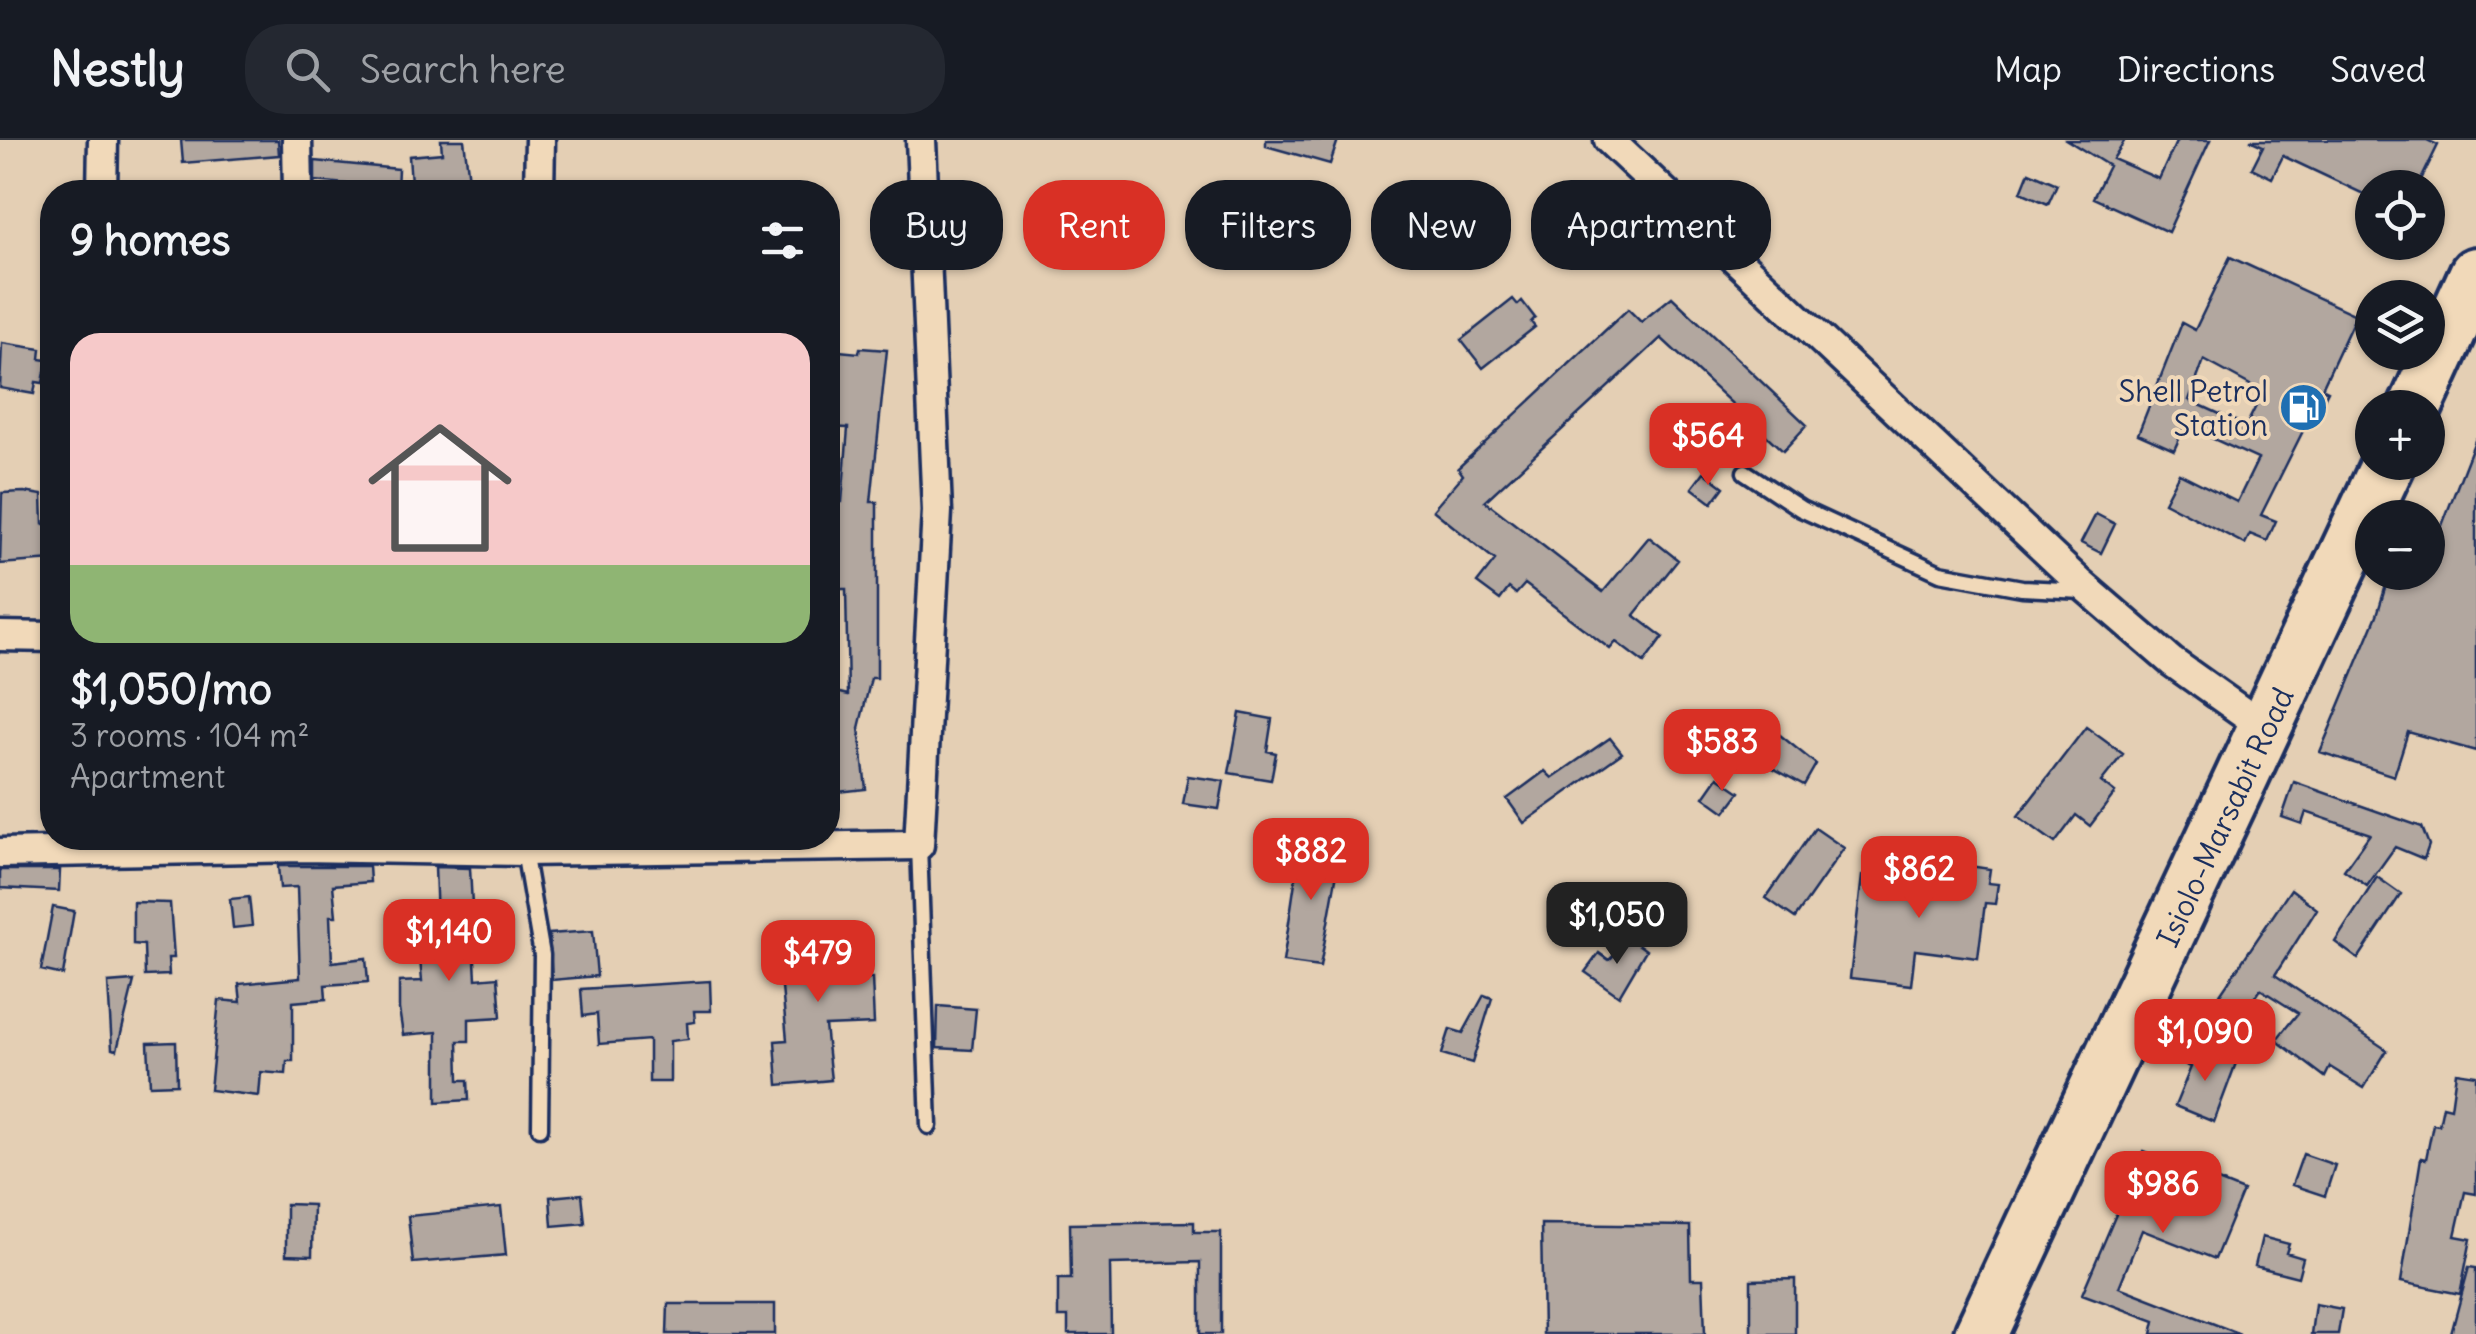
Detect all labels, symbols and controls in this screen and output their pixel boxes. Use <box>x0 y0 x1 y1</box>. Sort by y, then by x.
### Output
search box <box>245 24 945 114</box>
text: Nestly <box>50 39 185 99</box>
icon: search <box>280 42 335 97</box>
text: Search here <box>360 46 566 93</box>
text: Map <box>1994 47 2062 91</box>
text: Directions <box>2117 47 2275 91</box>
text: Saved <box>2330 47 2426 91</box>
map controls <box>2355 170 2445 590</box>
button: locate <box>2355 170 2445 260</box>
chip: Buy <box>870 180 1003 270</box>
chip: Rent <box>1023 180 1165 270</box>
chip: Filters <box>1185 180 1351 270</box>
chip: New <box>1371 180 1511 270</box>
chip: Apartment <box>1531 180 1771 270</box>
icon: filters <box>755 213 810 268</box>
text: 9 homes <box>70 214 231 266</box>
button: layers <box>2355 280 2445 370</box>
place label: Shell Petrol Station <box>2119 372 2268 444</box>
fuel station icon: Shell Petrol Station <box>2277 382 2329 434</box>
button: + <box>2355 390 2445 480</box>
icon: home <box>350 398 530 578</box>
pin: $564 <box>1649 403 1767 488</box>
text: $564 <box>1671 415 1745 456</box>
button: − <box>2355 500 2445 590</box>
text: $1,050/mo <box>70 663 272 715</box>
street label: Isiolo-Marsabit Road <box>2148 681 2302 953</box>
pin: $583 <box>1663 709 1781 794</box>
text: 3 rooms · 104 m² <box>70 715 309 756</box>
text: $583 <box>1686 721 1758 762</box>
text: Apartment <box>70 756 225 797</box>
pin: $882 <box>1252 818 1370 903</box>
text: $882 <box>1275 830 1347 871</box>
pin: $862 <box>1860 836 1978 921</box>
text: $862 <box>1883 848 1955 889</box>
pin: $1,050 <box>1536 882 1698 967</box>
text: $1,050 <box>1568 894 1666 935</box>
pin: $1,140 <box>368 899 530 984</box>
text: $1,140 <box>405 911 493 952</box>
pin: $479 <box>759 920 877 1005</box>
text: $479 <box>783 932 853 973</box>
pin: $1,090 <box>2124 999 2286 1084</box>
text: $1,090 <box>2156 1011 2254 1052</box>
pin: $986 <box>2104 1151 2222 1236</box>
text: $986 <box>2126 1163 2200 1204</box>

